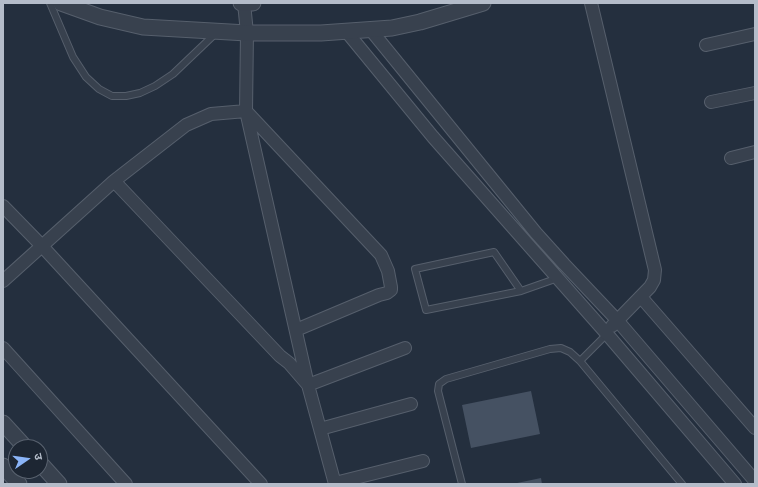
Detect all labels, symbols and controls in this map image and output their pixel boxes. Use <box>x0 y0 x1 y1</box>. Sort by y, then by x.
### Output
north arrow <box>8 439 48 479</box>
text: उ <box>32 452 45 461</box>

